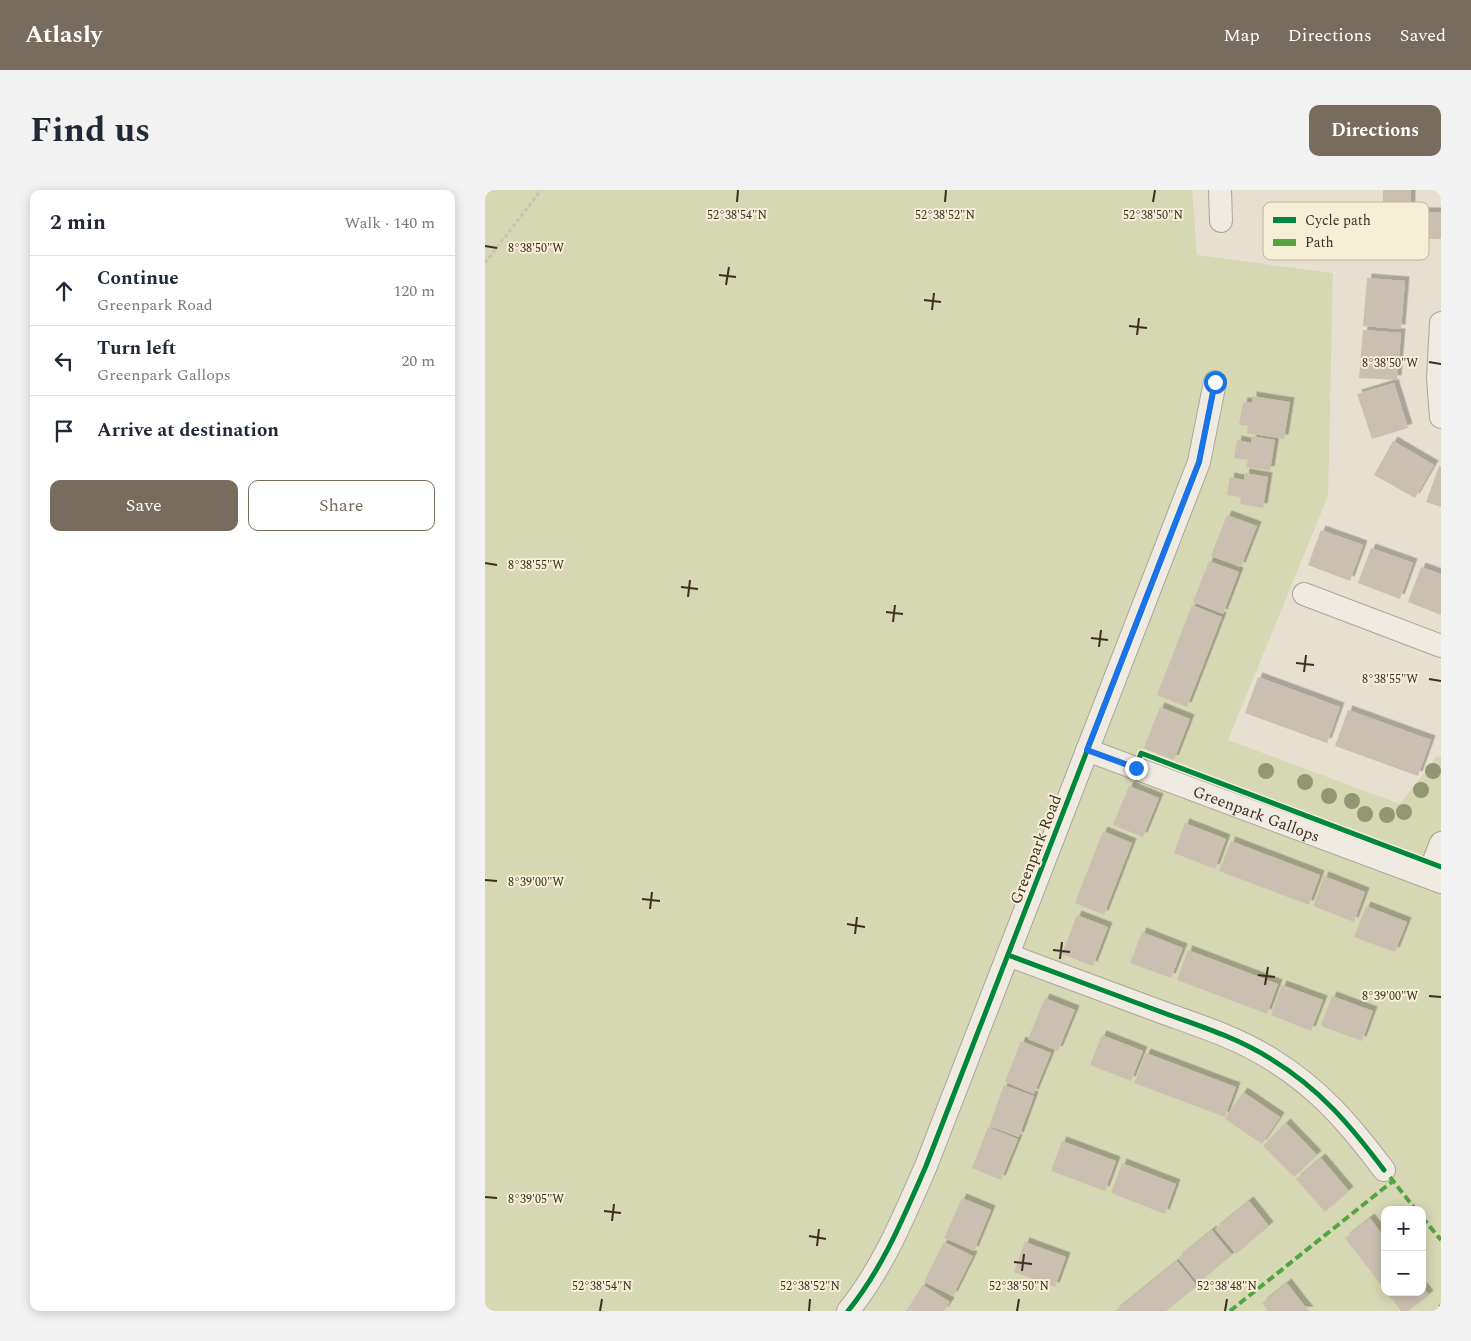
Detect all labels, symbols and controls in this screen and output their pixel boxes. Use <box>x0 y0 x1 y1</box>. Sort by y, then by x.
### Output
text: Atlasly <box>25 17 102 53</box>
text: Map <box>1224 22 1260 49</box>
text: Directions <box>1288 22 1372 49</box>
text: Saved <box>1400 22 1446 49</box>
text: Find us <box>30 104 150 157</box>
button: Directions <box>1309 105 1441 156</box>
legend <box>1263 202 1429 260</box>
text: 52°38'54"N <box>707 206 767 225</box>
text: 52°38'52"N <box>915 206 975 225</box>
text: 52°38'50"N <box>1123 206 1183 225</box>
text: 2 min <box>50 207 106 239</box>
text: Cycle path <box>1305 210 1371 231</box>
text: Walk · 140 m <box>344 211 435 235</box>
text: Path <box>1305 232 1334 253</box>
text: 8°38'50"W <box>508 239 564 258</box>
text: Continue <box>97 264 179 293</box>
icon: ahead <box>50 277 78 305</box>
text: 120 m <box>393 279 435 303</box>
text: Greenpark Road <box>97 293 213 317</box>
text: Turn left <box>97 334 176 363</box>
icon: left <box>50 347 78 375</box>
text: 20 m <box>401 349 435 373</box>
text: 8°38'50"W <box>1362 354 1418 373</box>
text: Greenpark Gallops <box>97 363 231 387</box>
route start <box>1204 371 1227 394</box>
text: Arrive at destination <box>97 416 279 445</box>
icon: arrive <box>50 417 78 445</box>
button: Save <box>50 480 238 531</box>
button: Share <box>248 480 435 531</box>
text: 8°38'55"W <box>508 556 564 575</box>
text: 8°38'55"W <box>1362 670 1418 689</box>
route end <box>1125 757 1148 780</box>
street label: Greenpark Gallops <box>1189 780 1323 849</box>
street label: Greenpark Road <box>1004 791 1068 908</box>
text: 8°39'00"W <box>508 873 564 892</box>
text: 8°39'00"W <box>1362 987 1418 1006</box>
text: 8°39'05"W <box>508 1190 564 1209</box>
map controls <box>1381 1206 1426 1296</box>
button: + <box>1381 1206 1426 1251</box>
button: − <box>1381 1251 1426 1296</box>
text: 52°38'54"N <box>572 1277 632 1296</box>
text: 52°38'52"N <box>780 1277 840 1296</box>
text: 52°38'50"N <box>989 1277 1049 1296</box>
text: 52°38'48"N <box>1197 1277 1257 1296</box>

